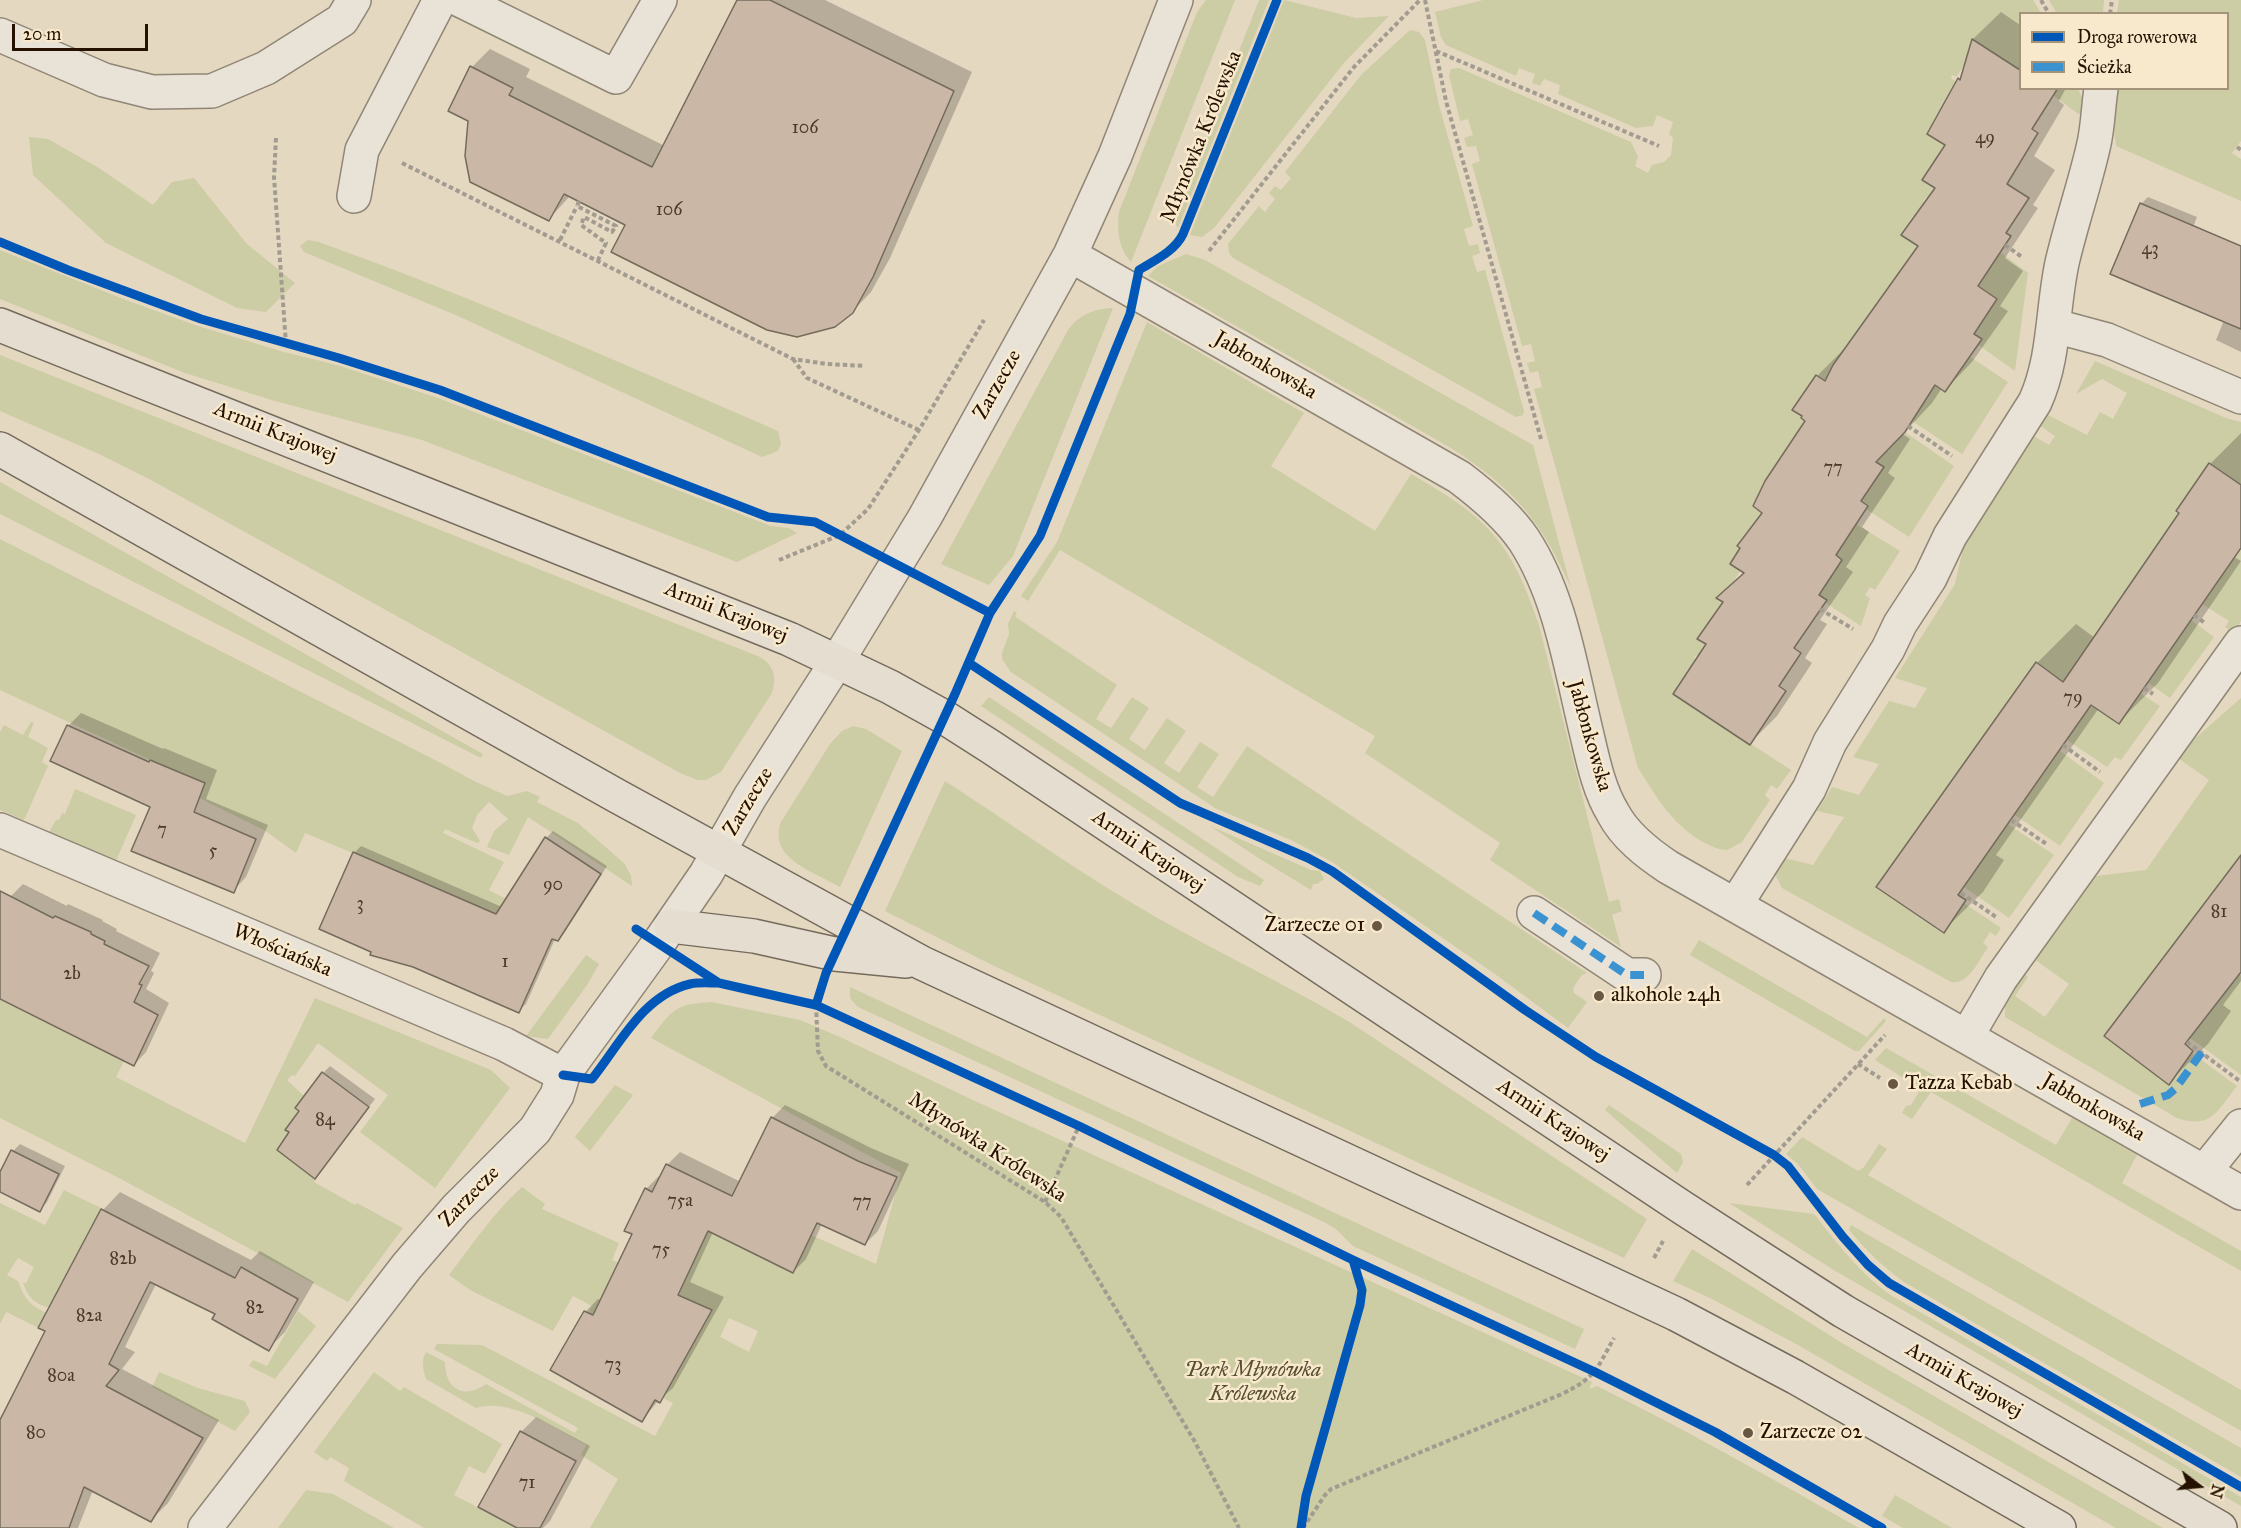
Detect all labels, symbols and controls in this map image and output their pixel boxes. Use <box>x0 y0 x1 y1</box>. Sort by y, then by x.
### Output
scale bar <box>15 12 152 50</box>
legend <box>2019 12 2229 90</box>
text: 20 m <box>23 23 61 45</box>
text: Droga rowerowa <box>2077 26 2197 48</box>
street label: Młynówka Królewska <box>1156 47 1248 227</box>
text: Ścieżka <box>2077 56 2132 78</box>
house number: 106 <box>792 118 818 140</box>
house number: 49 <box>1975 128 1995 150</box>
house number: 106 <box>656 200 682 222</box>
house number: 43 <box>2141 239 2159 261</box>
street label: Jabłonkowska <box>1209 326 1321 406</box>
street label: Zarzecze <box>969 346 1027 424</box>
street label: Armii Krajowej <box>210 397 340 469</box>
house number: 77 <box>1823 458 1843 480</box>
street label: Armii Krajowej <box>661 577 791 649</box>
street label: Jabłonkowska <box>1561 677 1617 795</box>
house number: 79 <box>2063 688 2083 710</box>
street label: Zarzecze <box>719 763 779 841</box>
street label: Armii Krajowej <box>1087 805 1209 899</box>
house number: 7 <box>157 820 167 842</box>
house number: 5 <box>209 841 217 863</box>
house number: 90 <box>543 875 563 897</box>
house number: 3 <box>356 894 364 916</box>
house number: 81 <box>2211 902 2227 924</box>
place label: Zarzecze 01 <box>1265 913 1365 939</box>
street label: Włościańska <box>229 919 335 983</box>
marker: Zarzecze 01 <box>1370 919 1384 933</box>
house number: 1 <box>501 952 509 974</box>
house number: 2b <box>63 964 81 986</box>
place label: alkohole 24h <box>1611 983 1721 1009</box>
marker: alkohole 24h <box>1592 989 1606 1003</box>
street label: Jabłonkowska <box>2037 1068 2149 1148</box>
place label: Tazza Kebab <box>1905 1071 2012 1097</box>
street label: Armii Krajowej <box>1492 1074 1614 1168</box>
marker: Tazza Kebab <box>1886 1077 1900 1091</box>
street label: Młynówka Królewska <box>903 1088 1071 1208</box>
house number: 84 <box>315 1110 335 1132</box>
street label: Zarzecze <box>435 1161 505 1233</box>
house number: 75a <box>667 1191 693 1213</box>
house number: 77 <box>852 1192 872 1214</box>
house number: 75 <box>652 1240 670 1262</box>
house number: 82b <box>109 1249 137 1271</box>
house number: 82 <box>246 1298 264 1320</box>
house number: 82a <box>76 1306 102 1328</box>
street label: Armii Krajowej <box>1901 1337 2027 1425</box>
house number: 73 <box>605 1355 621 1377</box>
park label: Park Młynówka Królewska <box>1185 1358 1321 1408</box>
house number: 80a <box>47 1366 75 1388</box>
place label: Zarzecze 02 <box>1760 1420 1863 1446</box>
house number: 80 <box>26 1423 46 1445</box>
marker: Zarzecze 02 <box>1741 1426 1755 1440</box>
north arrow <box>2169 1456 2229 1516</box>
house number: 71 <box>519 1473 535 1495</box>
text: N <box>2206 1482 2228 1500</box>

